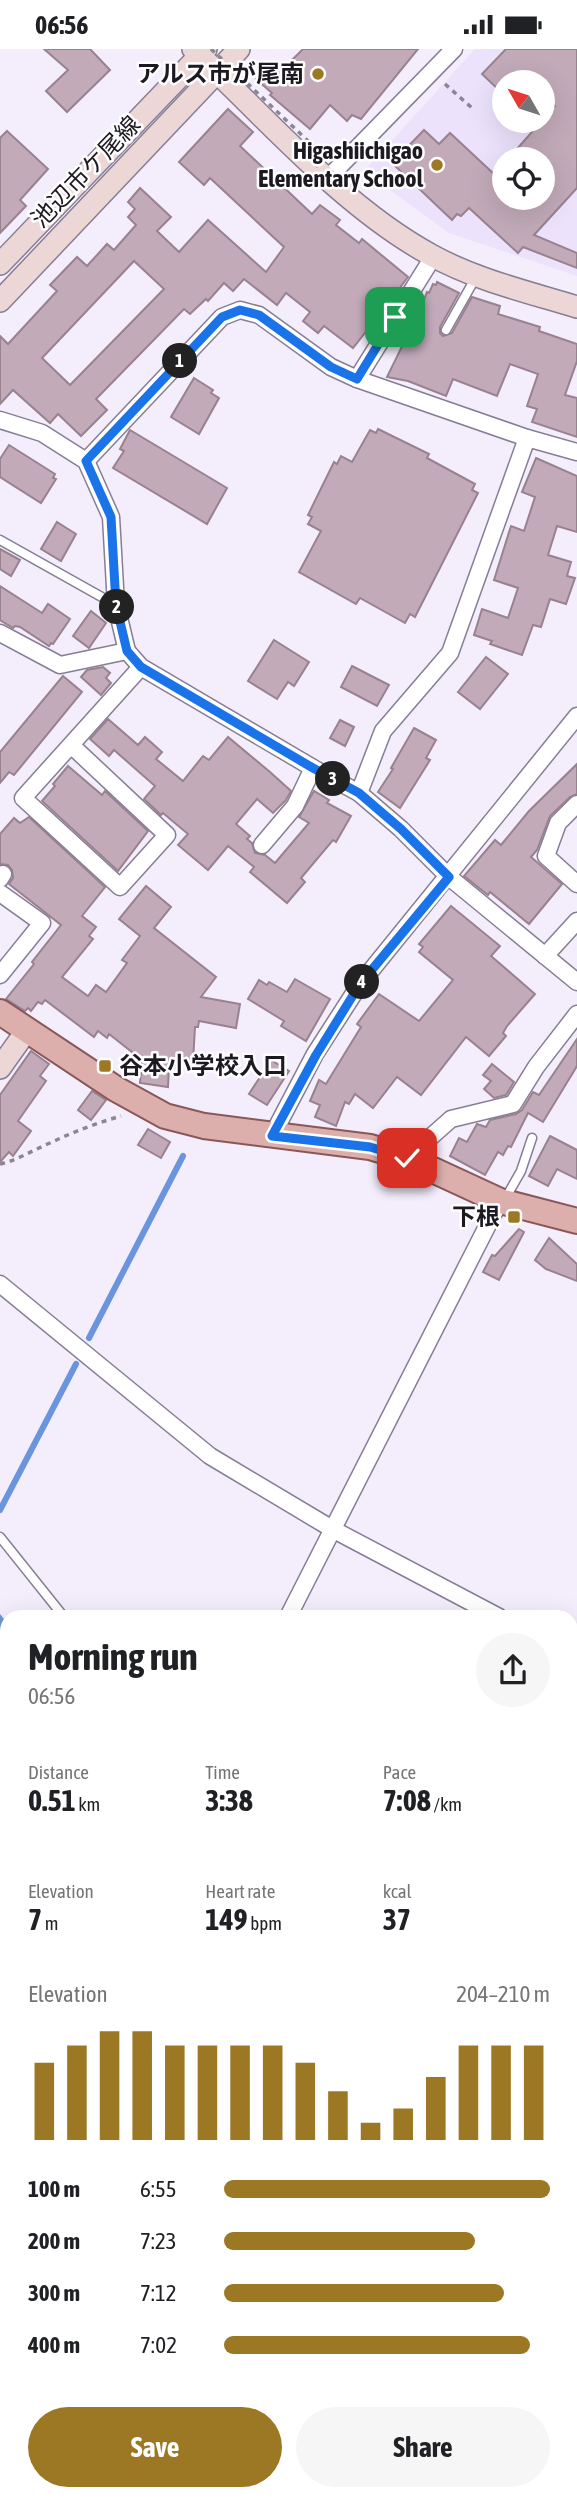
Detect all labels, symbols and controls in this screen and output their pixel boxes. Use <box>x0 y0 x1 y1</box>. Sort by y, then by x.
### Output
text: 06:56 <box>35 10 89 40</box>
place label: アルス市が尾南 <box>136 60 304 87</box>
marker: アルス市が尾南 <box>310 66 326 82</box>
north arrow <box>492 70 555 133</box>
map controls <box>492 70 555 210</box>
street label: 池辺市ケ尾線 <box>26 110 145 233</box>
place label: Higashiichigao Elementary School <box>258 137 424 192</box>
button: locate <box>492 147 555 210</box>
marker: Higashiichigao Elementary School <box>429 157 445 173</box>
pin <box>365 287 425 347</box>
icon: arrive <box>376 298 414 336</box>
pin: 1 <box>162 343 198 379</box>
text: 1 <box>175 349 184 371</box>
pin: 2 <box>100 589 134 625</box>
text: 2 <box>112 595 121 617</box>
pin: 3 <box>316 761 350 797</box>
text: 3 <box>328 767 337 789</box>
pin: 4 <box>344 965 380 999</box>
text: 4 <box>357 970 366 992</box>
place label: 谷本小学校入口 <box>119 1052 287 1079</box>
marker: 谷本小学校入口 <box>97 1058 113 1074</box>
pin <box>377 1128 437 1188</box>
icon: check <box>388 1139 426 1177</box>
place label: 下根 <box>452 1203 500 1230</box>
marker: 下根 <box>506 1209 522 1225</box>
button: share <box>476 1633 550 1707</box>
text: Morning run <box>28 1635 198 1678</box>
text: 06:56 <box>28 1683 75 1709</box>
text: Distance <box>28 1761 89 1783</box>
text: Time <box>205 1761 240 1783</box>
text: Pace <box>383 1761 416 1783</box>
text: 0.51 <box>28 1783 76 1817</box>
text: 3:38 <box>205 1783 253 1817</box>
text: 7:08 <box>383 1783 431 1817</box>
text: km <box>76 1793 100 1815</box>
text: /km <box>431 1793 462 1815</box>
text: Elevation <box>28 1880 94 1902</box>
text: Heart rate <box>205 1880 275 1902</box>
text: kcal <box>383 1880 412 1902</box>
text: 7 <box>28 1902 42 1936</box>
text: 149 <box>205 1902 248 1936</box>
text: 37 <box>383 1902 411 1936</box>
text: m <box>42 1912 58 1934</box>
text: bpm <box>248 1912 282 1934</box>
text: Elevation <box>28 1981 108 2007</box>
text: 204–210 m <box>456 1981 550 2007</box>
text: 100 m <box>28 2176 80 2202</box>
text: 6:55 <box>140 2176 177 2202</box>
text: 200 m <box>28 2228 80 2254</box>
text: 7:23 <box>140 2228 177 2254</box>
text: 300 m <box>28 2280 80 2306</box>
text: 7:12 <box>140 2280 177 2306</box>
text: 400 m <box>28 2332 80 2358</box>
text: 7:02 <box>140 2332 177 2358</box>
button: Save <box>28 2407 282 2487</box>
button: Share <box>296 2407 550 2487</box>

